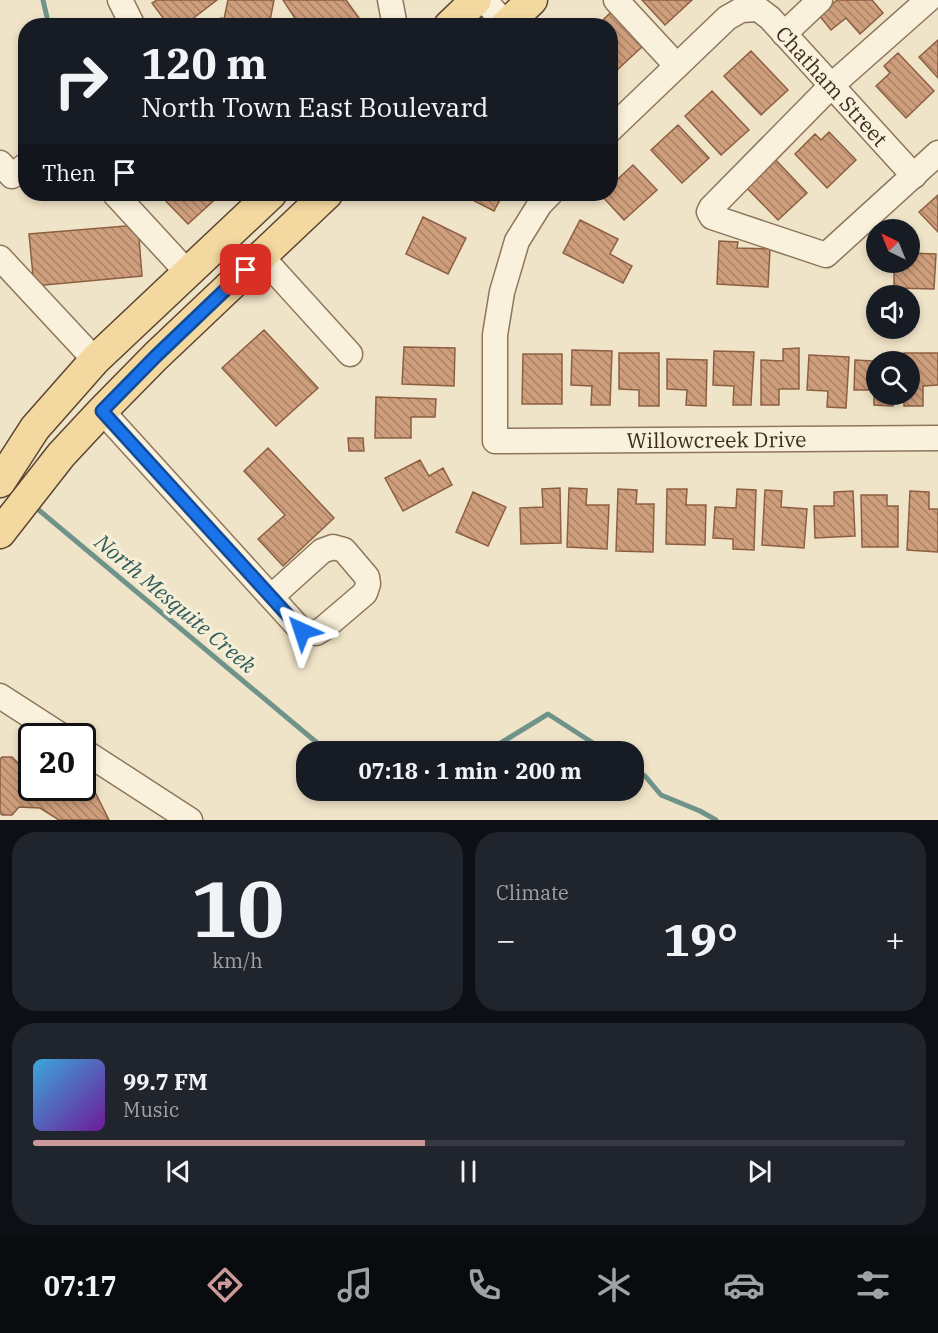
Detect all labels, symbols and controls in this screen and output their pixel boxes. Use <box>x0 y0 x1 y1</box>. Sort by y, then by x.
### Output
street label: Chatham Street <box>770 20 894 152</box>
text: 120 m <box>141 36 267 91</box>
icon: right <box>42 42 120 120</box>
text: North Town East Boulevard <box>141 89 489 124</box>
icon: arrive <box>108 156 141 189</box>
text: Then <box>42 158 96 187</box>
north arrow <box>866 219 920 273</box>
map controls <box>866 219 920 405</box>
pin <box>220 244 271 295</box>
icon: arrive <box>229 253 262 286</box>
button: sound <box>866 285 920 339</box>
button: search <box>866 351 920 405</box>
street label: Willowcreek Drive <box>626 425 807 454</box>
water label: North Mesquite Creek <box>88 526 263 679</box>
position arrow <box>270 599 334 663</box>
speed limit sign: 20 <box>18 723 96 801</box>
text: 07:18 · 1 min · 200 m <box>358 756 582 785</box>
text: 10 <box>191 857 284 958</box>
text: Climate <box>496 879 569 906</box>
text: 19° <box>663 910 738 968</box>
text: − <box>496 918 516 961</box>
text: + <box>885 918 905 961</box>
text: km/h <box>212 947 263 974</box>
text: 99.7 FM <box>123 1067 208 1096</box>
text: Music <box>123 1096 179 1123</box>
icon: previous <box>162 1155 195 1188</box>
icon: pause <box>452 1155 485 1188</box>
icon: next <box>743 1155 776 1188</box>
icon: directions <box>204 1264 246 1306</box>
icon: music <box>334 1264 376 1306</box>
icon: phone <box>463 1264 505 1306</box>
icon: climate <box>593 1264 635 1306</box>
icon: car <box>723 1264 765 1306</box>
icon: filters <box>852 1264 894 1306</box>
text: 07:17 <box>44 1268 117 1303</box>

